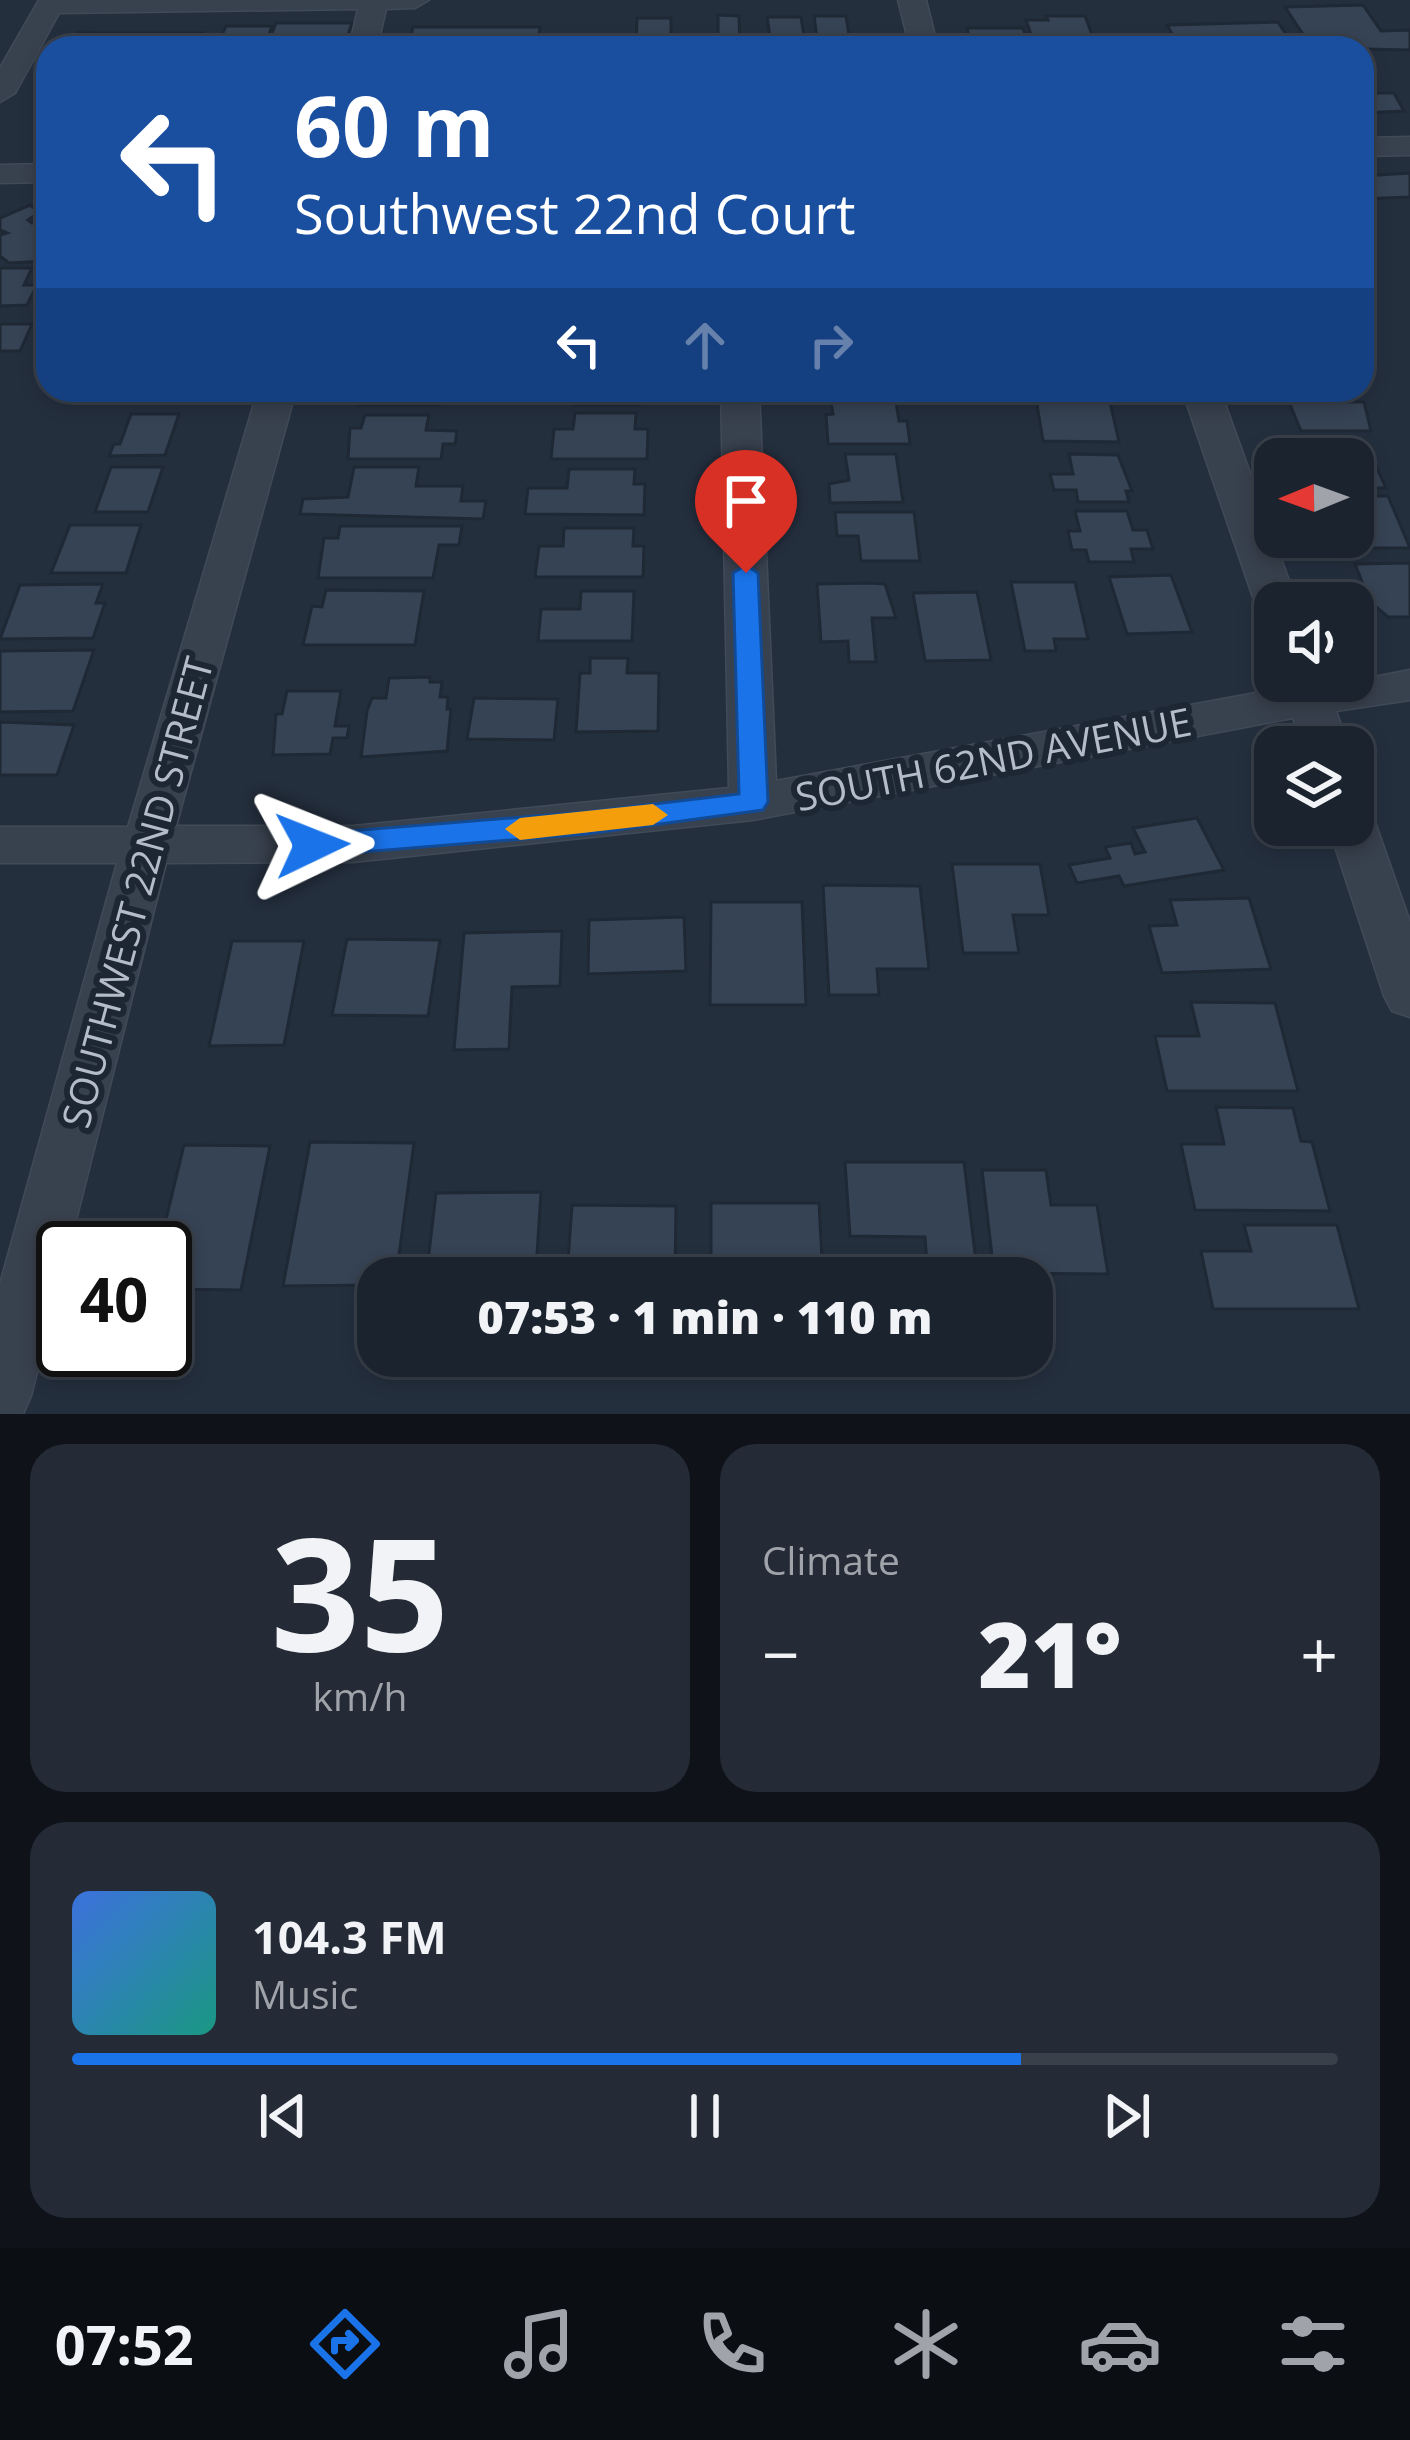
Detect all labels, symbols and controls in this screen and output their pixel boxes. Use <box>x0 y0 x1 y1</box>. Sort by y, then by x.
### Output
text: 60 m <box>294 67 494 182</box>
icon: left <box>96 84 252 240</box>
text: Southwest 22nd Court <box>294 176 856 250</box>
icon: left <box>546 312 612 378</box>
icon: ahead <box>672 312 738 378</box>
icon: right <box>798 312 864 378</box>
north arrow <box>1254 438 1374 558</box>
map controls <box>1254 438 1374 846</box>
pin <box>695 450 797 573</box>
icon: arrive <box>713 468 779 534</box>
button: sound <box>1254 582 1374 702</box>
street label: SOUTHWEST 22ND STREET <box>48 650 225 1133</box>
street label: SOUTH 62ND AVENUE <box>791 694 1195 822</box>
button: layers <box>1254 726 1374 846</box>
position arrow <box>249 782 375 908</box>
speed limit sign: 40 <box>36 1221 192 1377</box>
text: 07:53 · 1 min · 110 m <box>478 1286 932 1347</box>
text: 35 <box>271 1484 449 1697</box>
text: Climate <box>762 1533 900 1586</box>
text: 21° <box>978 1592 1122 1714</box>
text: − <box>762 1608 800 1698</box>
text: + <box>1300 1608 1338 1698</box>
text: km/h <box>313 1669 407 1722</box>
text: 104.3 FM <box>252 1906 447 1967</box>
text: Music <box>252 1967 358 2020</box>
icon: previous <box>250 2083 316 2149</box>
icon: pause <box>672 2083 738 2149</box>
icon: next <box>1094 2083 1160 2149</box>
icon: directions <box>303 2302 387 2386</box>
icon: music <box>497 2302 581 2386</box>
icon: phone <box>690 2302 774 2386</box>
icon: climate <box>884 2302 968 2386</box>
icon: car <box>1078 2302 1162 2386</box>
icon: filters <box>1271 2302 1355 2386</box>
text: 07:52 <box>55 2307 194 2381</box>

